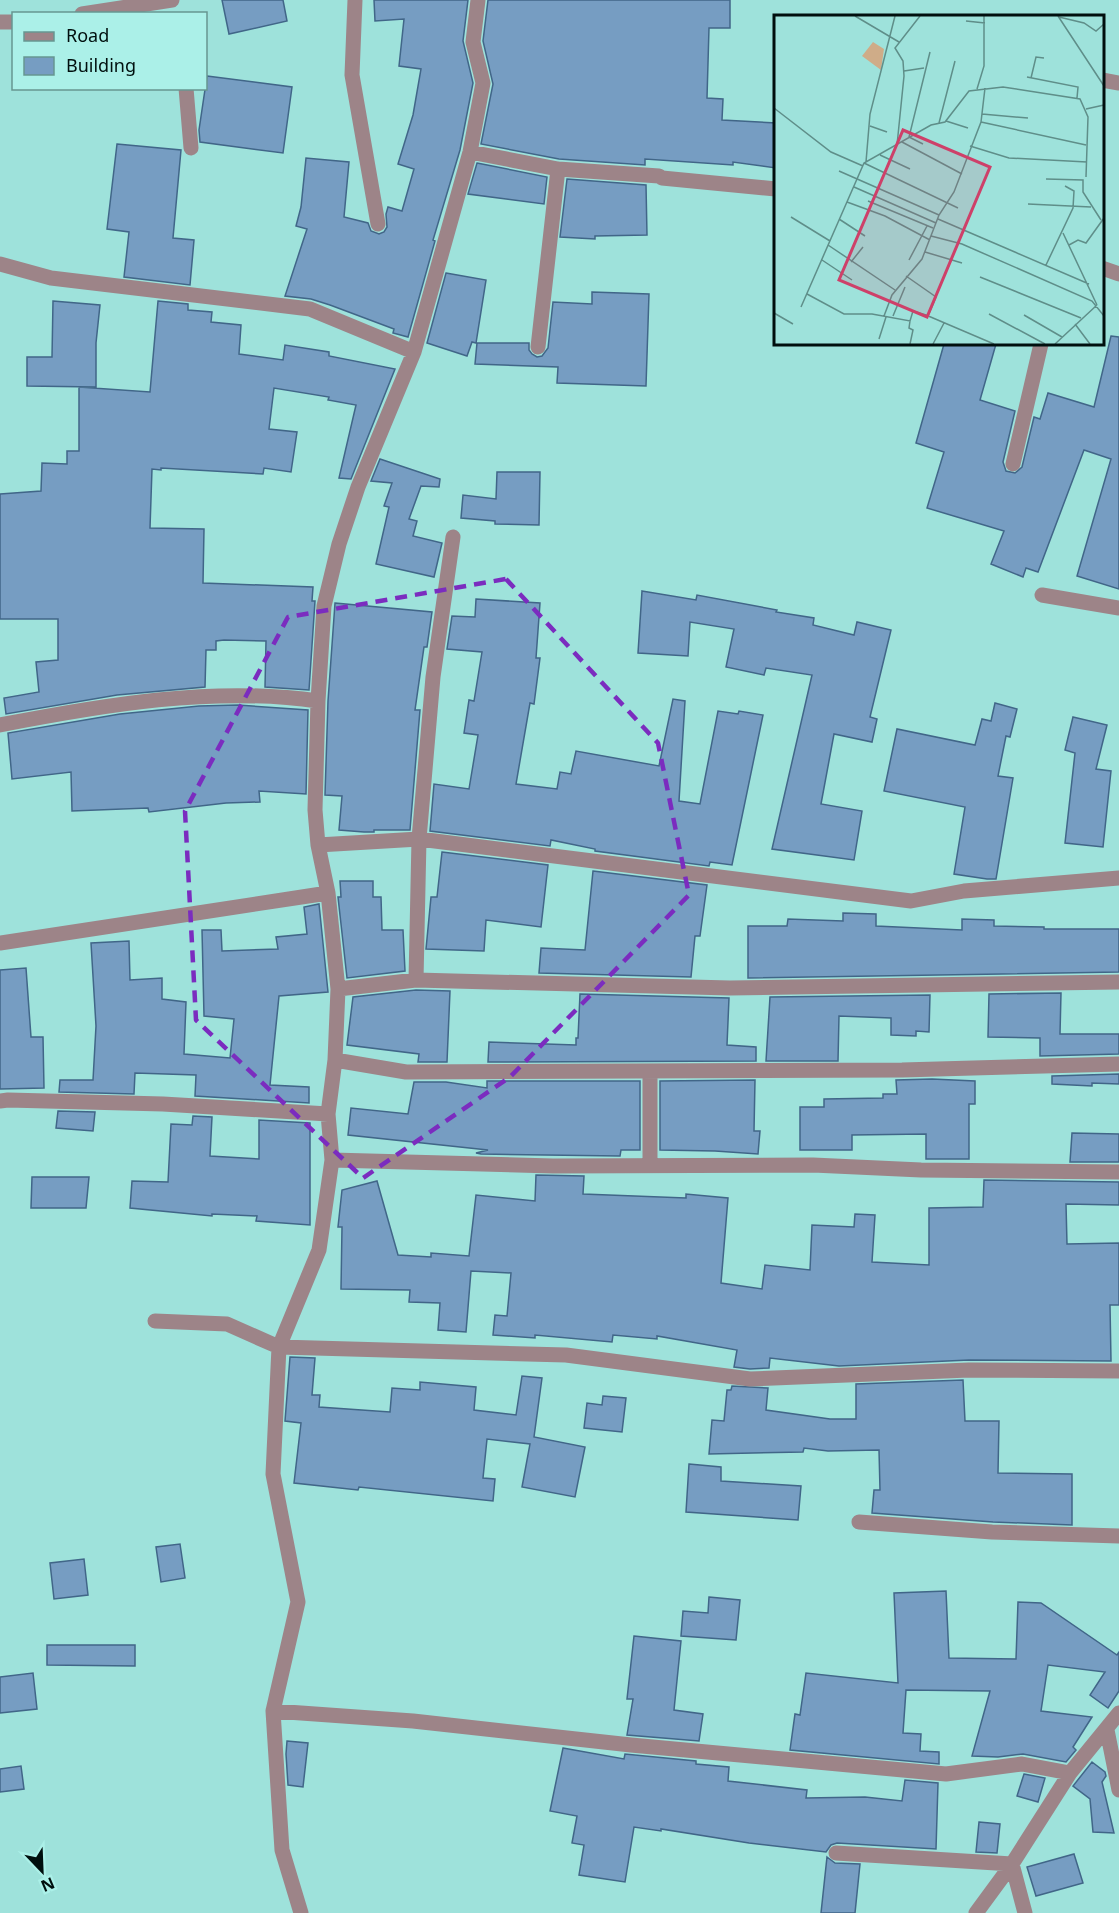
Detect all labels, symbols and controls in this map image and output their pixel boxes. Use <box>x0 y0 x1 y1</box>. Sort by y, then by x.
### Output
legend <box>12 12 207 90</box>
inset map <box>774 15 1104 345</box>
text: Road <box>66 23 109 47</box>
text: Building <box>66 53 136 77</box>
north arrow <box>12 1841 72 1901</box>
text: N <box>38 1872 58 1897</box>

